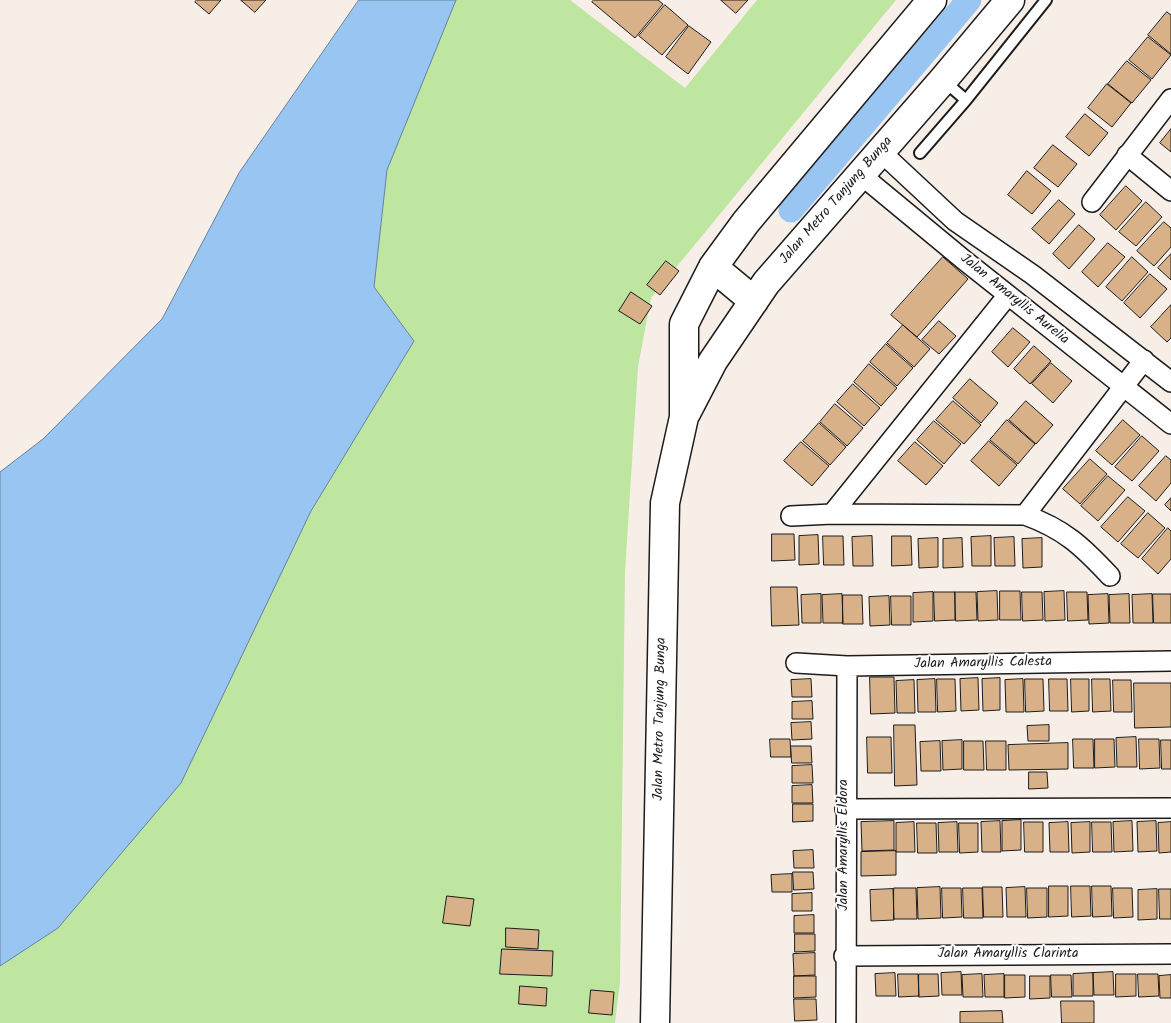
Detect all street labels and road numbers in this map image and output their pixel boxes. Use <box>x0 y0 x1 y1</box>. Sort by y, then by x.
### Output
street label: Jalan Metro Tanjung Bunga <box>777 134 897 268</box>
street label: Jalan Amaryllis Aurelia <box>956 251 1072 349</box>
street label: Jalan Metro Tanjung Bunga <box>651 637 671 801</box>
street label: Jalan Amaryllis Calesta <box>914 654 1052 674</box>
street label: Jalan Amaryllis Eldora <box>837 779 853 911</box>
street label: Jalan Amaryllis Clarinta <box>937 947 1079 963</box>

